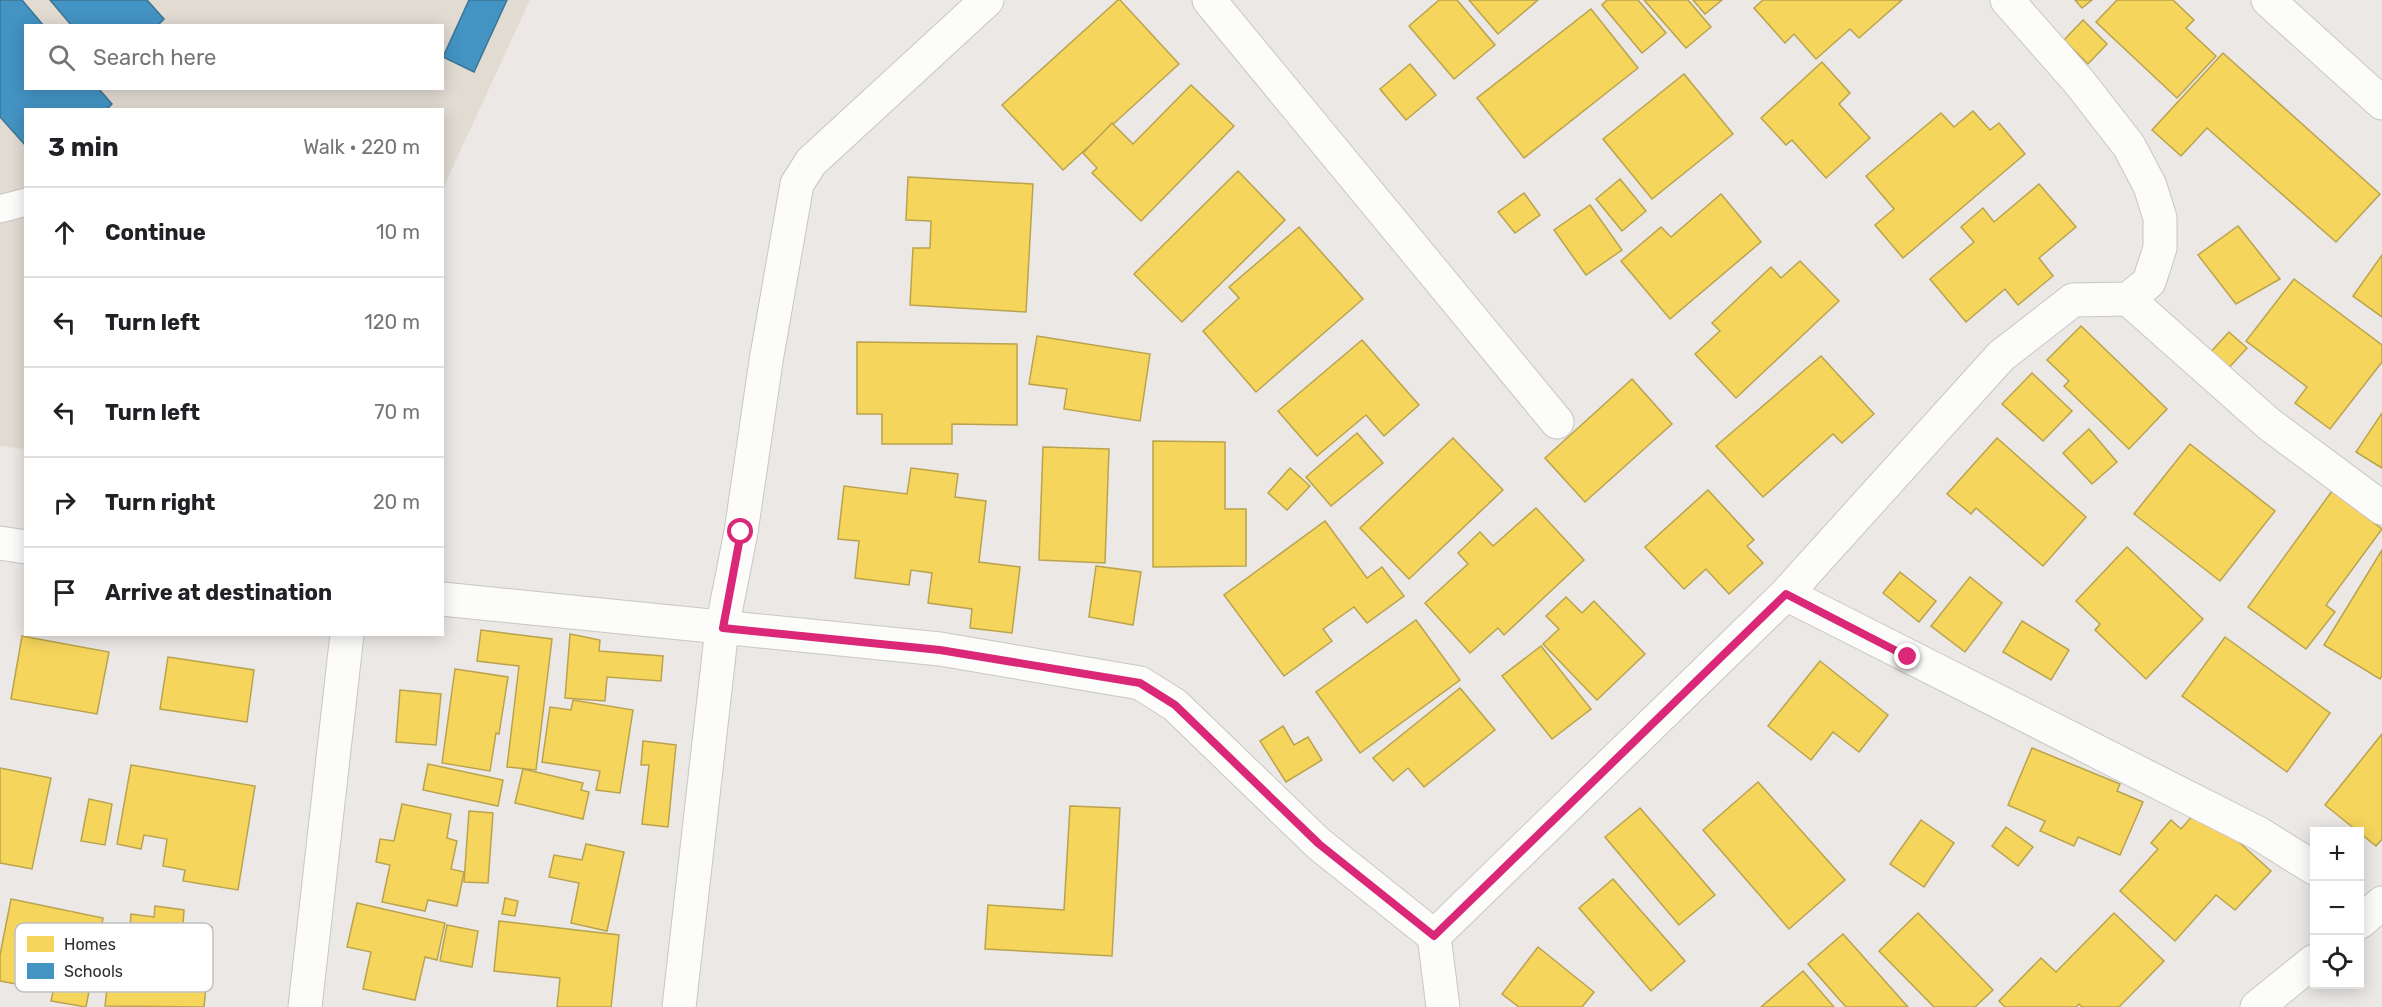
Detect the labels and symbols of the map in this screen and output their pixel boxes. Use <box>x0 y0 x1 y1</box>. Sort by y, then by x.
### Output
route start <box>727 518 753 544</box>
route end <box>1894 643 1920 669</box>
legend <box>15 923 213 992</box>
text: Homes <box>64 935 116 954</box>
text: Schools <box>64 962 123 981</box>

